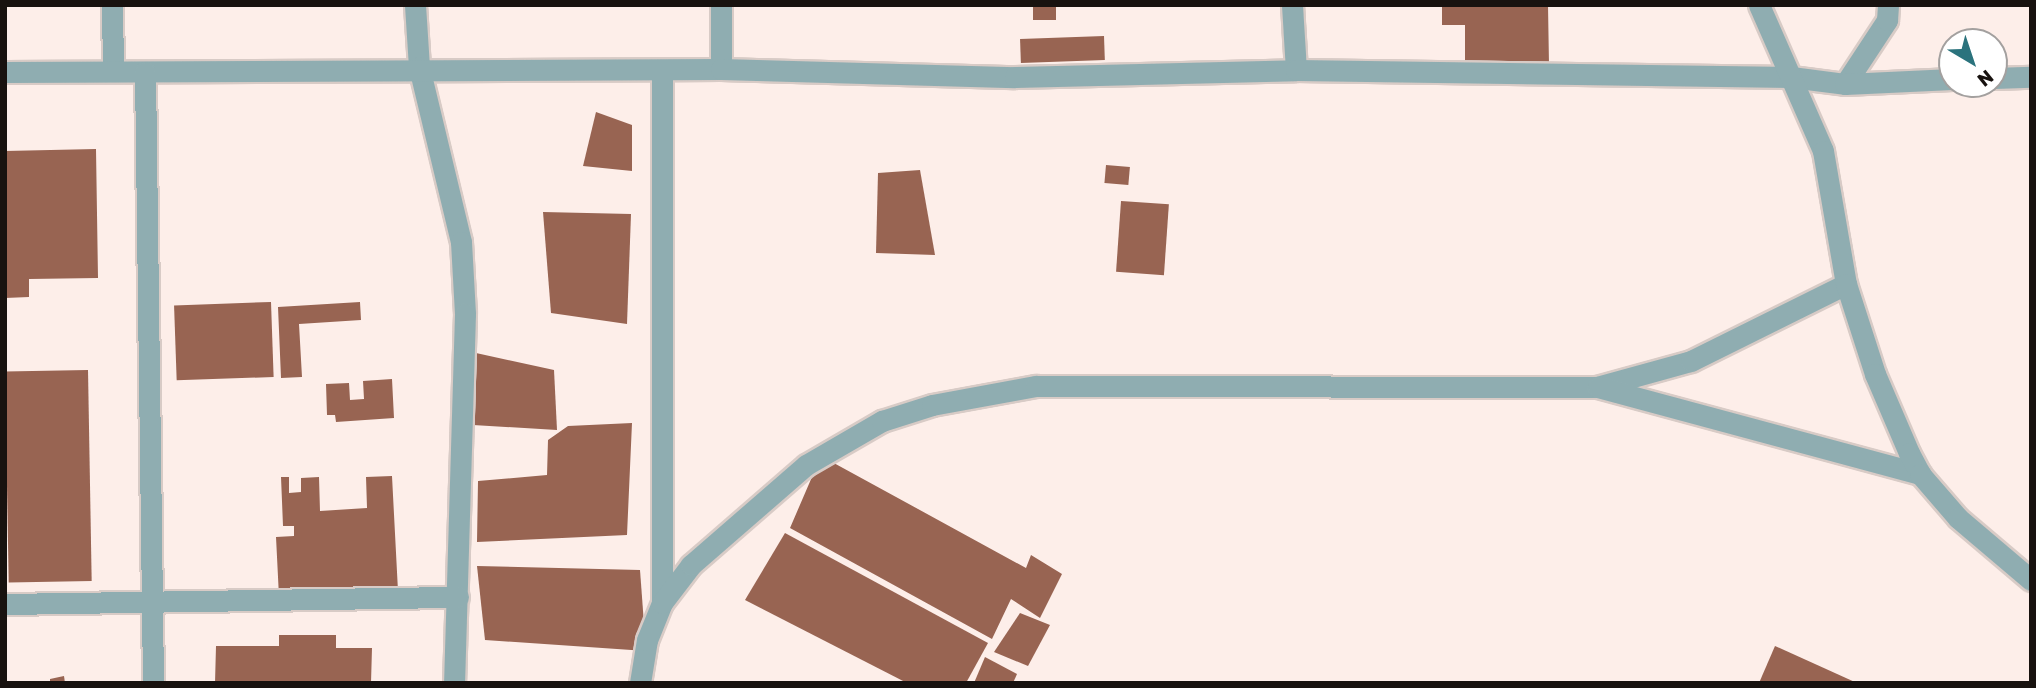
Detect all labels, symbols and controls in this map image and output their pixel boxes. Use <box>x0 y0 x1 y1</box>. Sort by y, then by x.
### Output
north arrow <box>1938 28 2008 98</box>
text: N <box>1973 65 1998 91</box>

